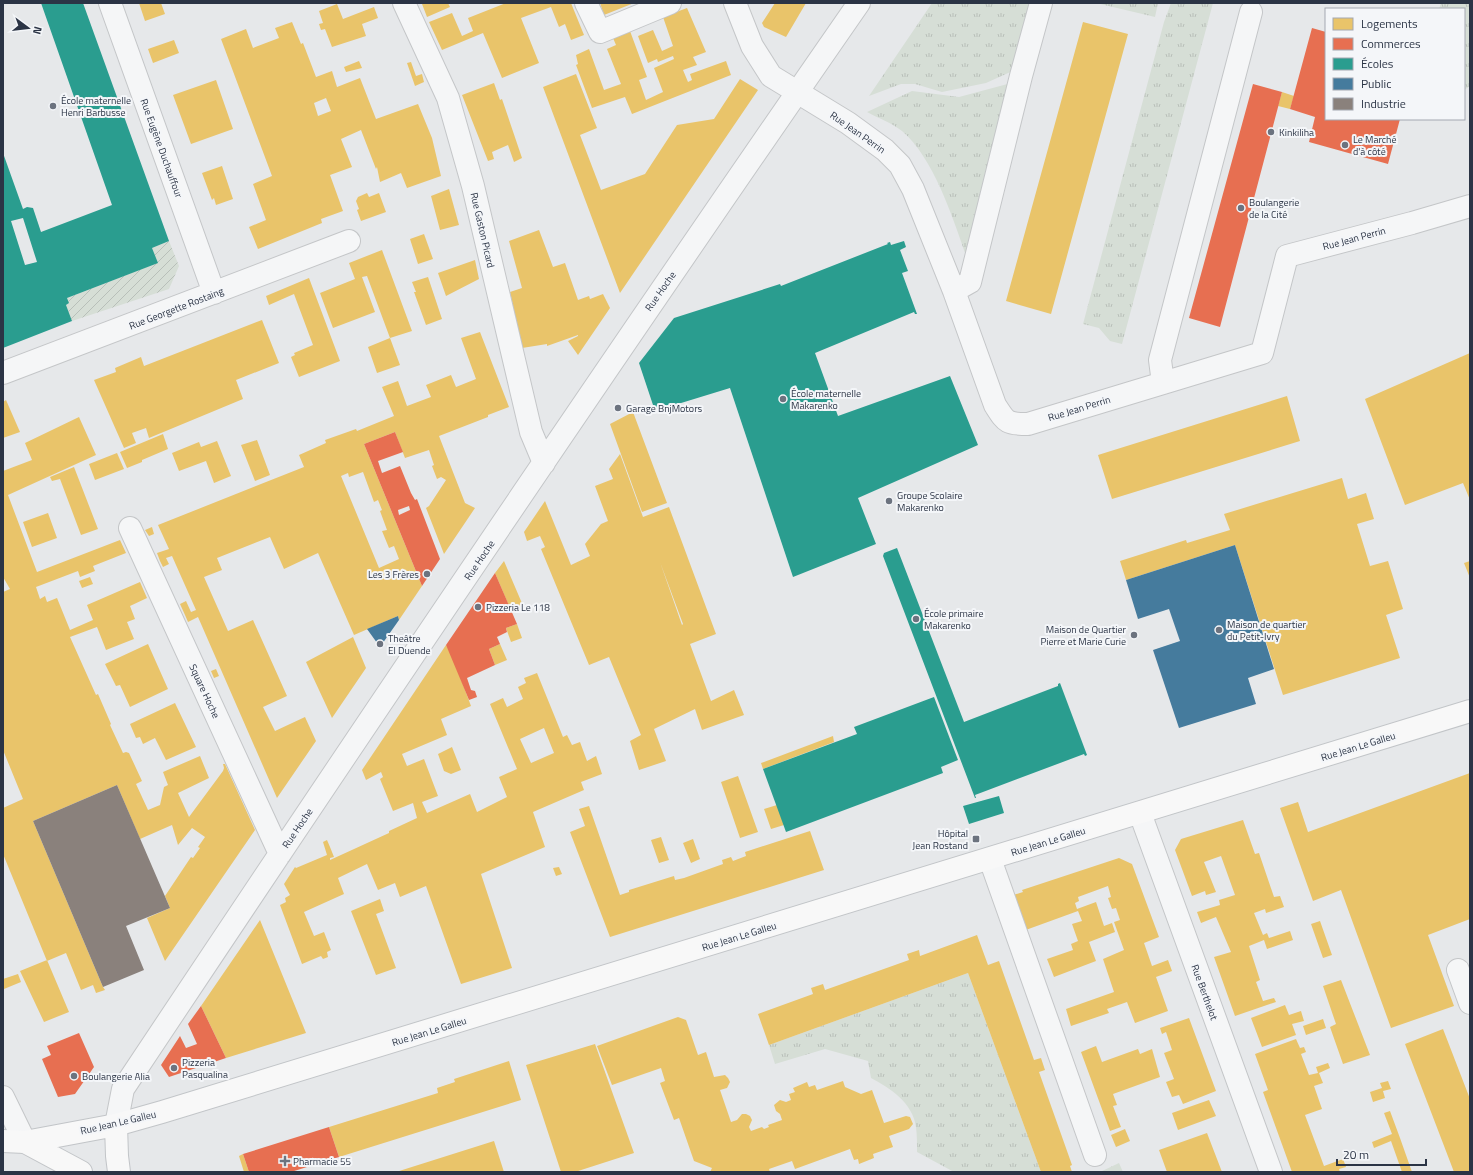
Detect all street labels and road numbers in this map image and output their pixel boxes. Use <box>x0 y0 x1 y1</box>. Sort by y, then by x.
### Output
street label: Rue Eugène Duchauffour <box>137 96 187 200</box>
street label: Rue Jean Perrin <box>827 108 888 157</box>
street label: Rue Gaston Picard <box>467 191 498 269</box>
street label: Rue Jean Perrin <box>1321 223 1387 254</box>
street label: Rue Hoche <box>641 268 680 314</box>
street label: Rue Georgette Rostaing <box>127 284 226 333</box>
street label: Rue Jean Perrin <box>1046 392 1112 425</box>
street label: Rue Hoche <box>460 537 498 583</box>
street label: Square Hoche <box>185 662 224 721</box>
street label: Rue Jean Le Galleu <box>1319 728 1397 765</box>
street label: Rue Hoche <box>278 805 316 851</box>
street label: Rue Jean Le Galleu <box>1009 823 1087 860</box>
street label: Rue Jean Le Galleu <box>700 918 778 955</box>
street label: Rue Berthelot <box>1188 962 1222 1023</box>
street label: Rue Jean Le Galleu <box>390 1013 468 1050</box>
street label: Rue Jean Le Galleu <box>79 1106 157 1138</box>

